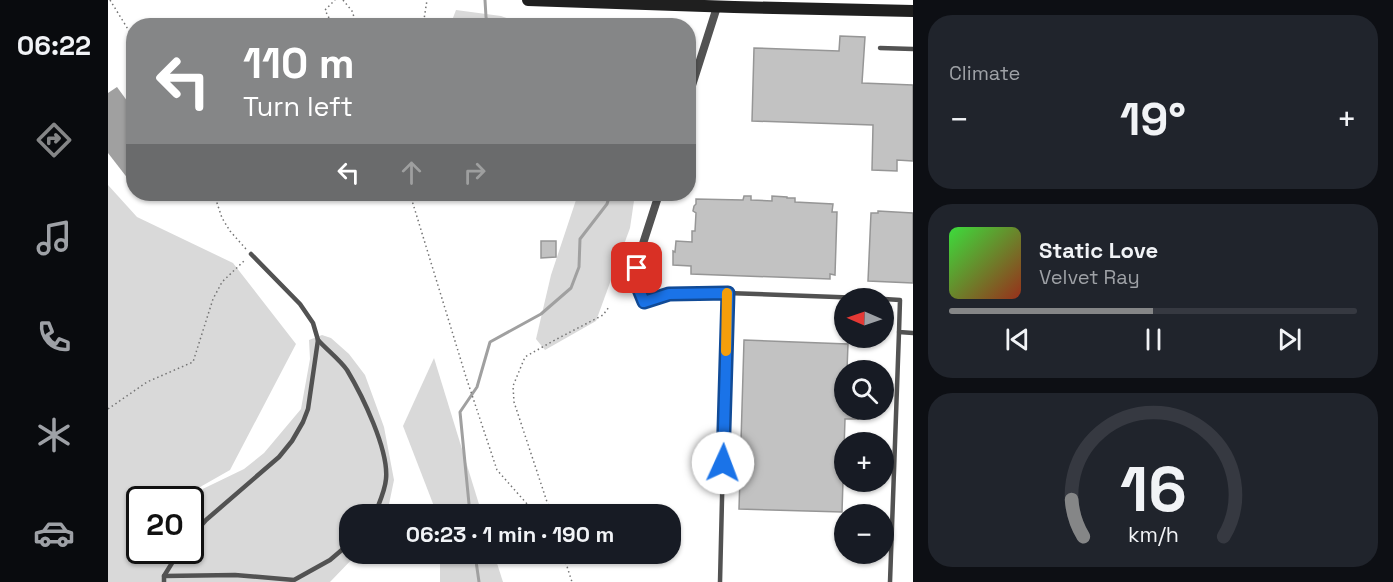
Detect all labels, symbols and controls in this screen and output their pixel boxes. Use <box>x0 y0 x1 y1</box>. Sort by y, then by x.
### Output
text: 06:22 <box>17 28 91 63</box>
text: 110 m <box>243 37 355 90</box>
icon: left <box>144 42 222 120</box>
text: Climate <box>949 60 1020 86</box>
text: Turn left <box>243 89 353 124</box>
text: 19° <box>1120 91 1186 148</box>
text: − <box>949 99 969 141</box>
text: + <box>1337 99 1357 141</box>
icon: directions <box>33 119 75 161</box>
icon: left <box>332 156 365 189</box>
icon: ahead <box>395 156 428 189</box>
icon: right <box>458 156 491 189</box>
icon: music <box>33 217 75 259</box>
text: Static Love <box>1039 236 1158 264</box>
pin <box>611 242 662 293</box>
icon: arrive <box>620 251 653 284</box>
text: Velvet Ray <box>1039 264 1140 290</box>
north arrow <box>834 288 894 348</box>
map controls <box>834 288 894 564</box>
icon: phone <box>33 316 75 358</box>
icon: previous <box>1001 323 1034 356</box>
icon: pause <box>1137 323 1170 356</box>
icon: next <box>1273 323 1306 356</box>
button: search <box>834 360 894 420</box>
icon: climate <box>33 414 75 456</box>
position arrow <box>691 431 755 495</box>
button: + <box>834 432 894 492</box>
text: 16 <box>1120 450 1186 529</box>
speed limit sign: 20 <box>126 486 204 564</box>
button: − <box>834 504 894 564</box>
icon: car <box>33 512 75 554</box>
text: 06:23 · 1 min · 190 m <box>406 520 614 548</box>
text: km/h <box>1127 521 1179 548</box>

